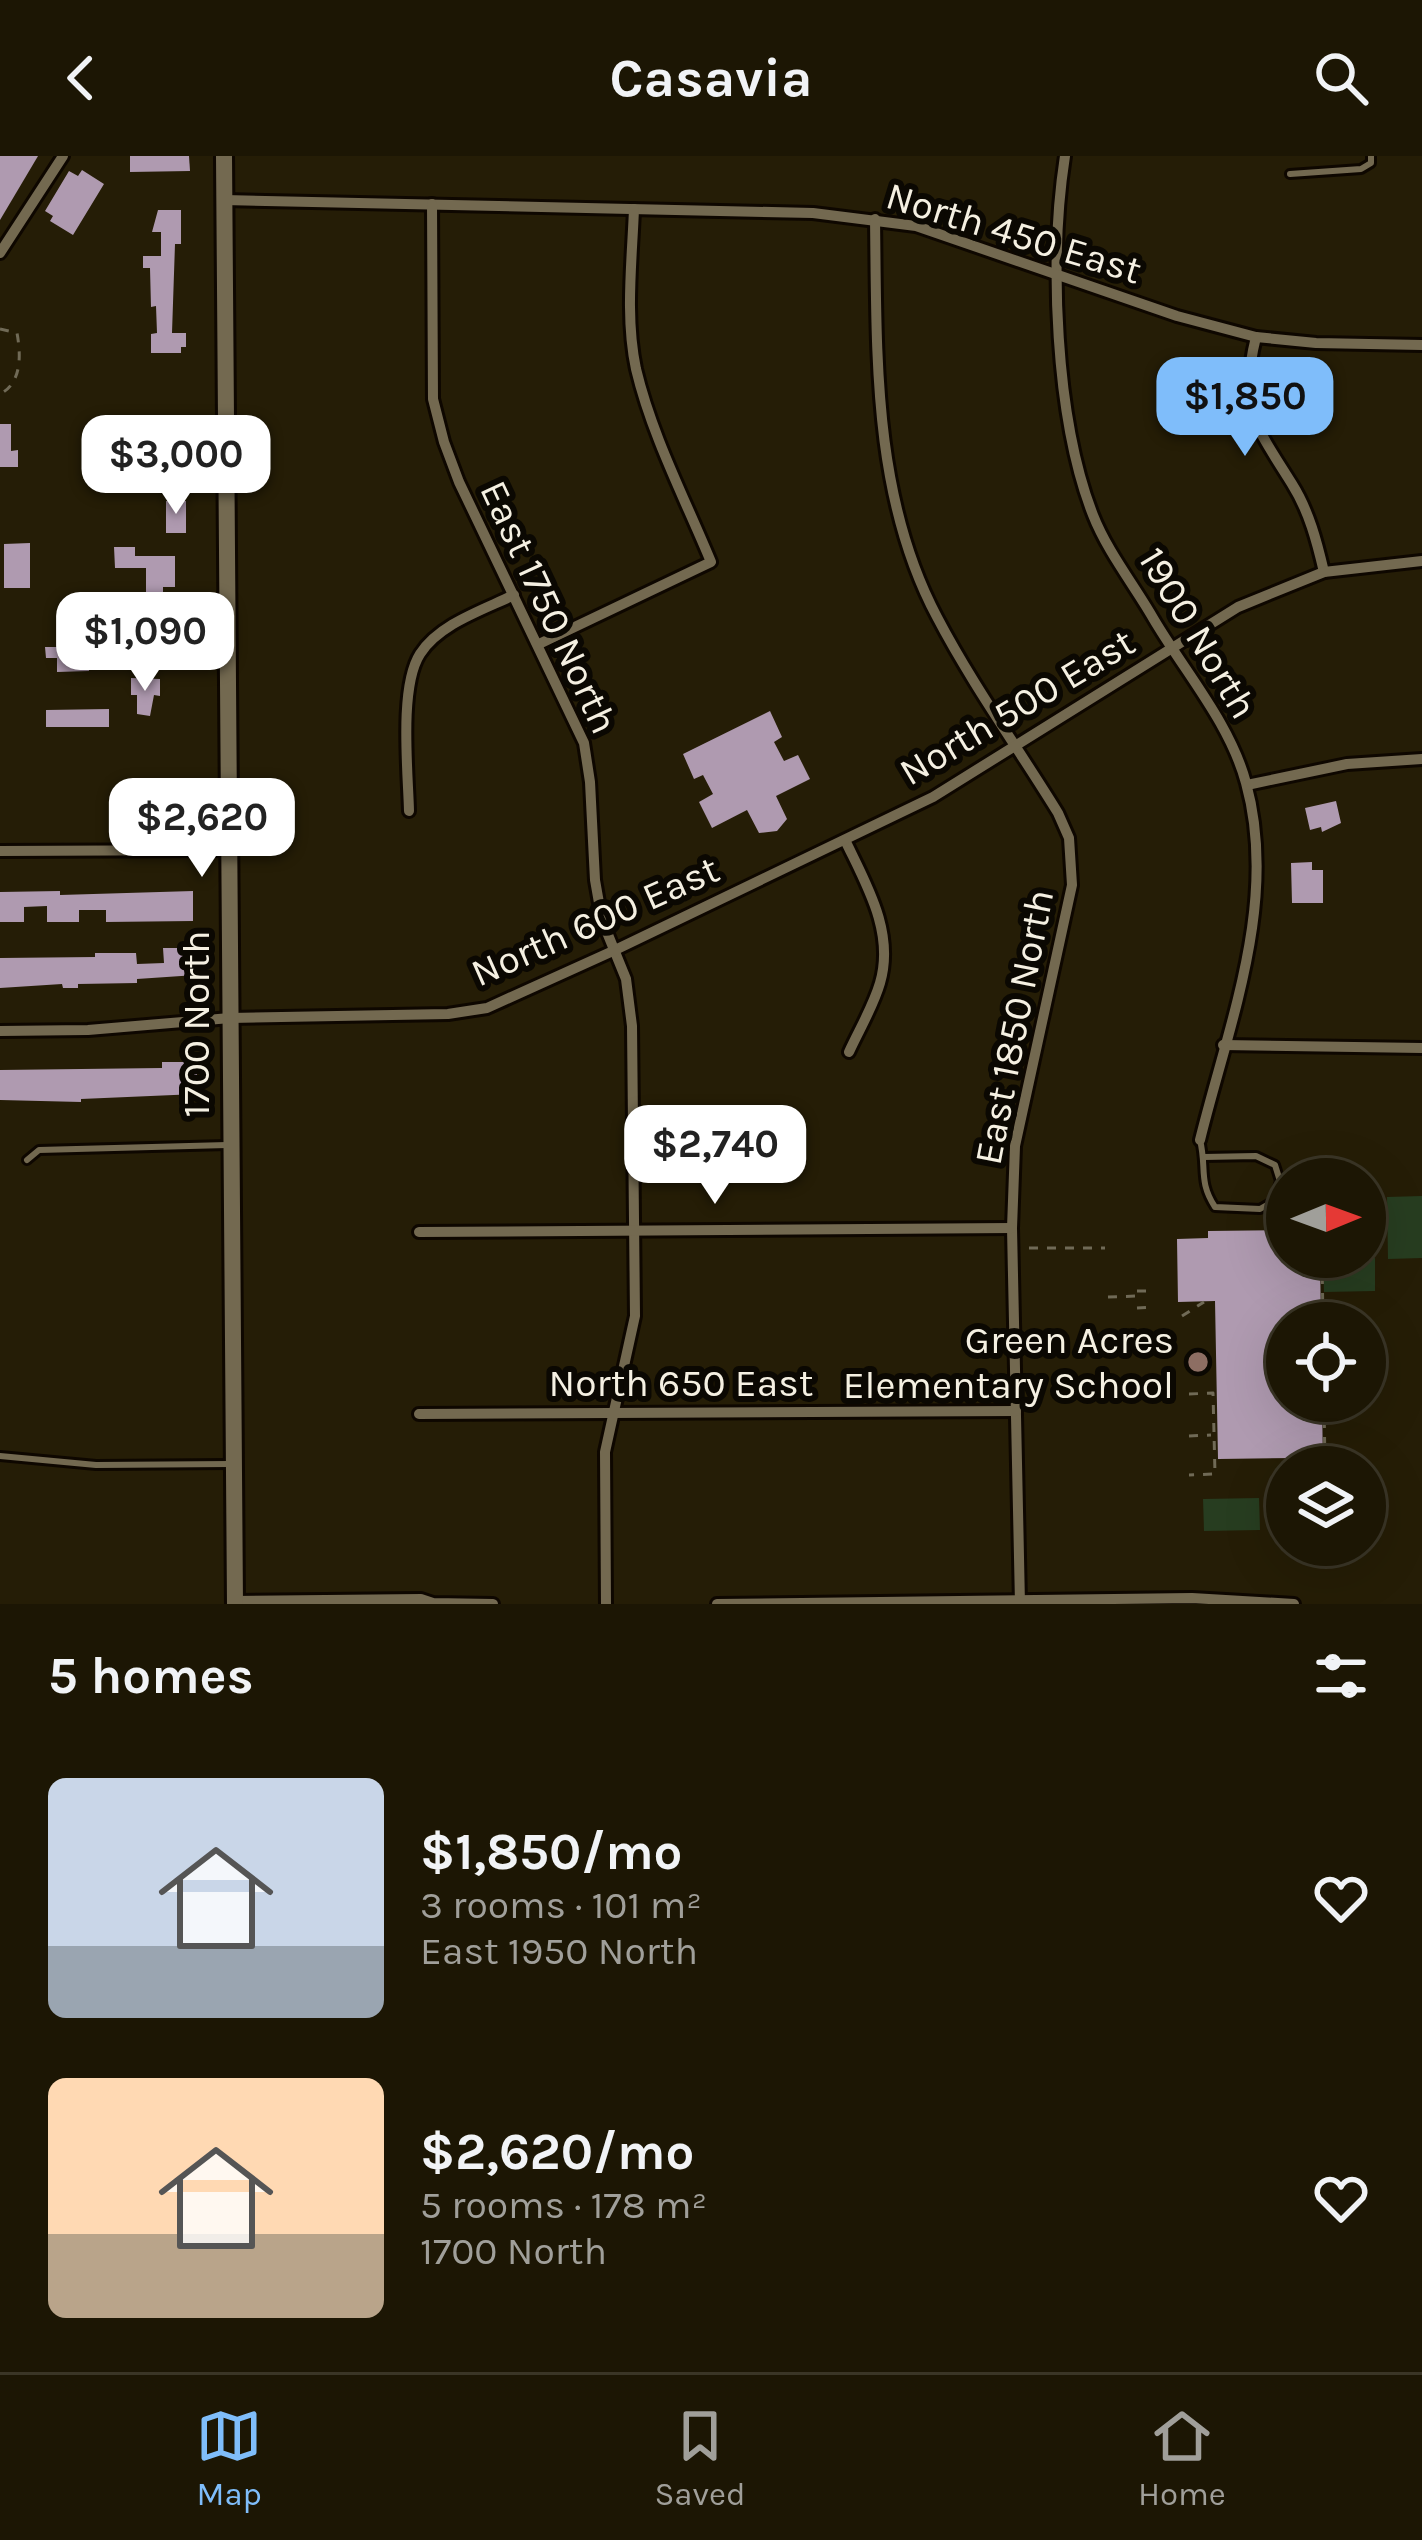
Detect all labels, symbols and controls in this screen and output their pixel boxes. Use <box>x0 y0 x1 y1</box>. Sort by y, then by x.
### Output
icon: back <box>48 45 114 111</box>
icon: search <box>1308 45 1374 111</box>
text: Casavia <box>609 46 813 110</box>
street label: North 450 East <box>881 172 1147 294</box>
pin: $1,850 <box>1147 357 1343 459</box>
text: $1,850 <box>1183 373 1307 419</box>
pin: $3,000 <box>78 415 274 517</box>
text: $3,000 <box>109 431 244 477</box>
street label: East 1750 North <box>470 473 628 741</box>
street label: 1900 North <box>1129 539 1267 727</box>
pin: $1,090 <box>47 592 243 694</box>
text: $1,090 <box>83 608 207 654</box>
street label: North 500 East <box>891 619 1143 795</box>
pin: $2,620 <box>104 778 300 880</box>
text: $2,620 <box>136 794 268 840</box>
street label: North 600 East <box>464 846 726 996</box>
street label: East 1850 North <box>965 885 1063 1169</box>
street label: 1700 North <box>173 930 219 1118</box>
pin: $2,740 <box>617 1105 813 1207</box>
text: $2,740 <box>651 1121 779 1167</box>
north arrow <box>1266 1158 1386 1278</box>
map controls <box>1266 1158 1386 1566</box>
button: locate <box>1266 1302 1386 1422</box>
place label: Green Acres Elementary School <box>843 1317 1174 1408</box>
marker: Green Acres Elementary School <box>1185 1349 1211 1375</box>
street label: North 650 East <box>549 1360 813 1406</box>
button: layers <box>1266 1446 1386 1566</box>
icon: filters <box>1308 1643 1374 1709</box>
text: 5 homes <box>48 1646 254 1706</box>
text: $1,850/mo <box>420 1822 682 1882</box>
icon: home <box>144 1826 288 1970</box>
icon: heart <box>1308 1865 1374 1931</box>
text: 3 rooms · 101 m² <box>420 1882 702 1928</box>
text: East 1950 North <box>420 1928 698 1974</box>
text: $2,620/mo <box>420 2122 694 2182</box>
icon: home <box>144 2126 288 2270</box>
icon: heart <box>1308 2165 1374 2231</box>
text: 5 rooms · 178 m² <box>420 2182 707 2228</box>
text: 1700 North <box>420 2228 607 2274</box>
tab: Map <box>196 2403 262 2513</box>
tab: Saved <box>654 2403 746 2513</box>
tab: Home <box>1138 2403 1226 2513</box>

